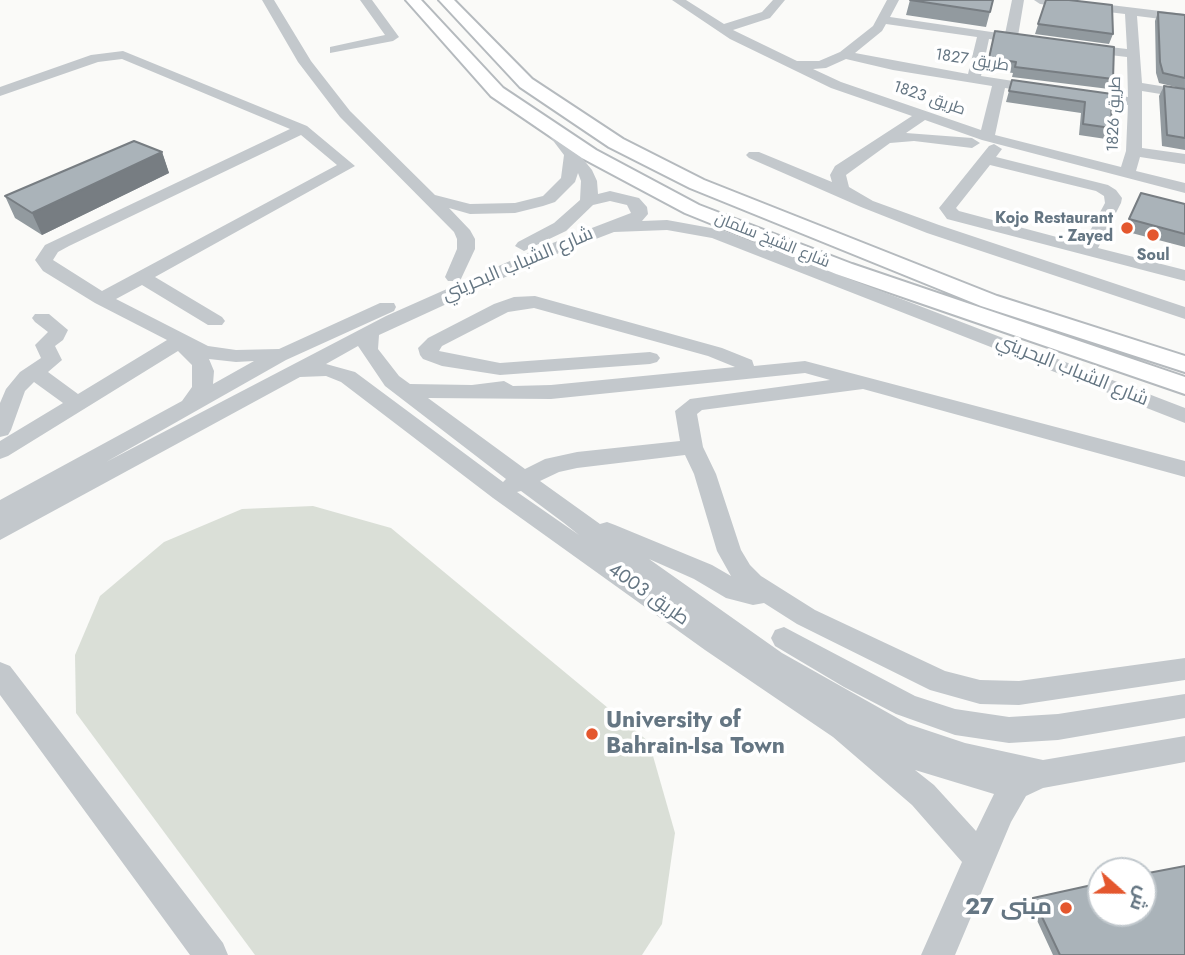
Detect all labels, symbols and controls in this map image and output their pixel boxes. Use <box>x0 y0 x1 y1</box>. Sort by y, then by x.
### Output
street label: طريق 1827 <box>934 46 1010 76</box>
street label: طريق 1826 <box>1104 76 1126 152</box>
street label: طريق 1823 <box>890 78 968 120</box>
street label: شارع الشيخ سلمان <box>712 209 832 273</box>
place label: Kojo Restaurant - Zayed <box>995 209 1113 247</box>
marker: Kojo Restaurant - Zayed <box>1119 220 1135 236</box>
street label: شارع الشباب البحريني <box>439 223 597 307</box>
marker: Soul <box>1145 227 1161 243</box>
place label: Soul <box>1137 246 1169 266</box>
street label: شارع الشباب البحريني <box>993 330 1151 412</box>
street label: طريق 4003 <box>603 559 693 631</box>
place label: University of Bahrain-Isa Town <box>606 707 785 761</box>
marker: University of Bahrain-Isa Town <box>584 726 600 742</box>
north arrow <box>1087 857 1157 927</box>
text: ش <box>1123 883 1157 915</box>
place label: مبنى 27 <box>965 894 1052 922</box>
marker: مبنى 27 <box>1058 900 1074 916</box>

